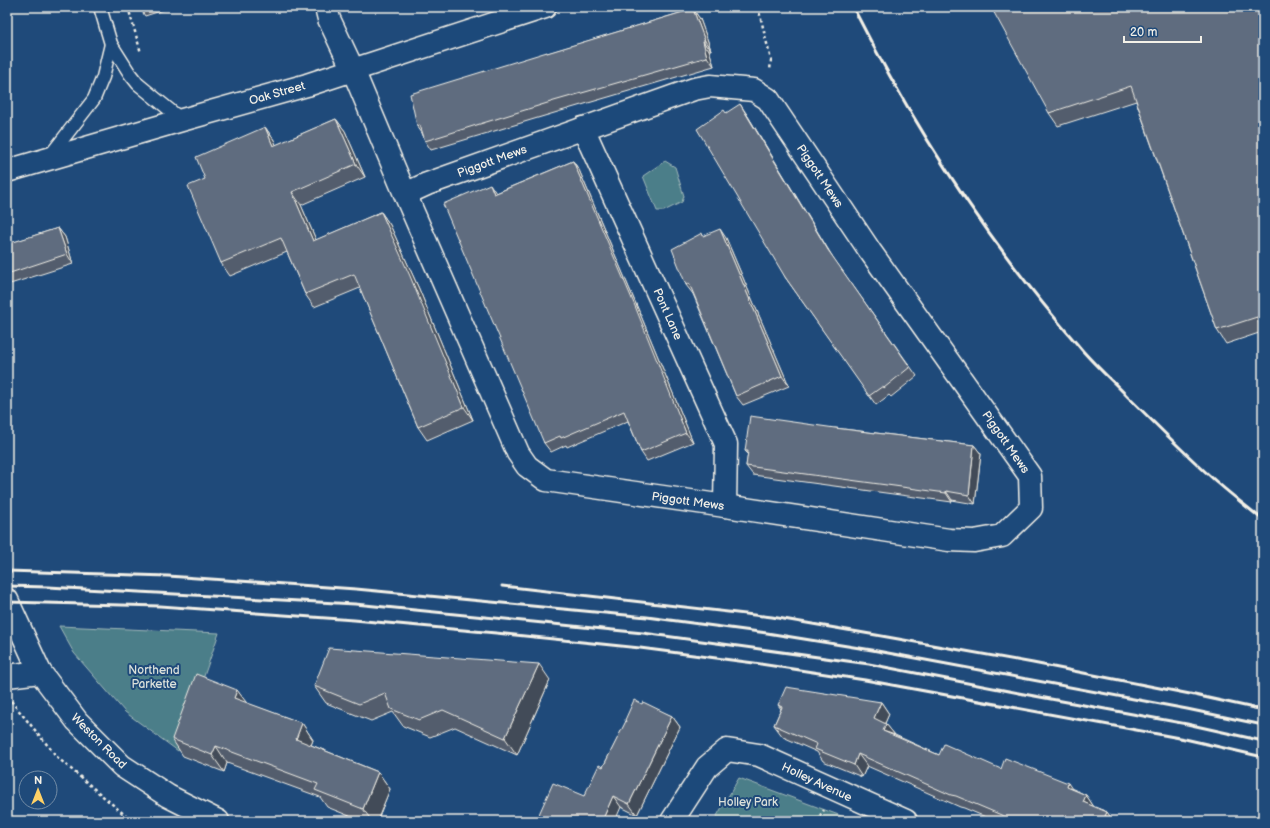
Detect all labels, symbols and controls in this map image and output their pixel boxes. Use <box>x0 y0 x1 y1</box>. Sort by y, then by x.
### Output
scale bar <box>1124 18 1201 44</box>
text: 20 m <box>1130 25 1157 40</box>
street label: Oak Street <box>247 78 307 109</box>
street label: Piggott Mews <box>455 142 529 181</box>
street label: Piggott Mews <box>793 142 846 211</box>
street label: Pont Lane <box>650 286 686 342</box>
street label: Piggott Mews <box>979 408 1033 477</box>
street label: Piggott Mews <box>651 489 725 514</box>
park label: Northend Parkette <box>128 663 180 692</box>
street label: Weston Road <box>68 710 130 772</box>
street label: Holley Avenue <box>779 760 854 805</box>
north arrow <box>18 770 58 810</box>
text: N <box>34 774 42 787</box>
park label: Holley Park <box>718 795 778 810</box>

